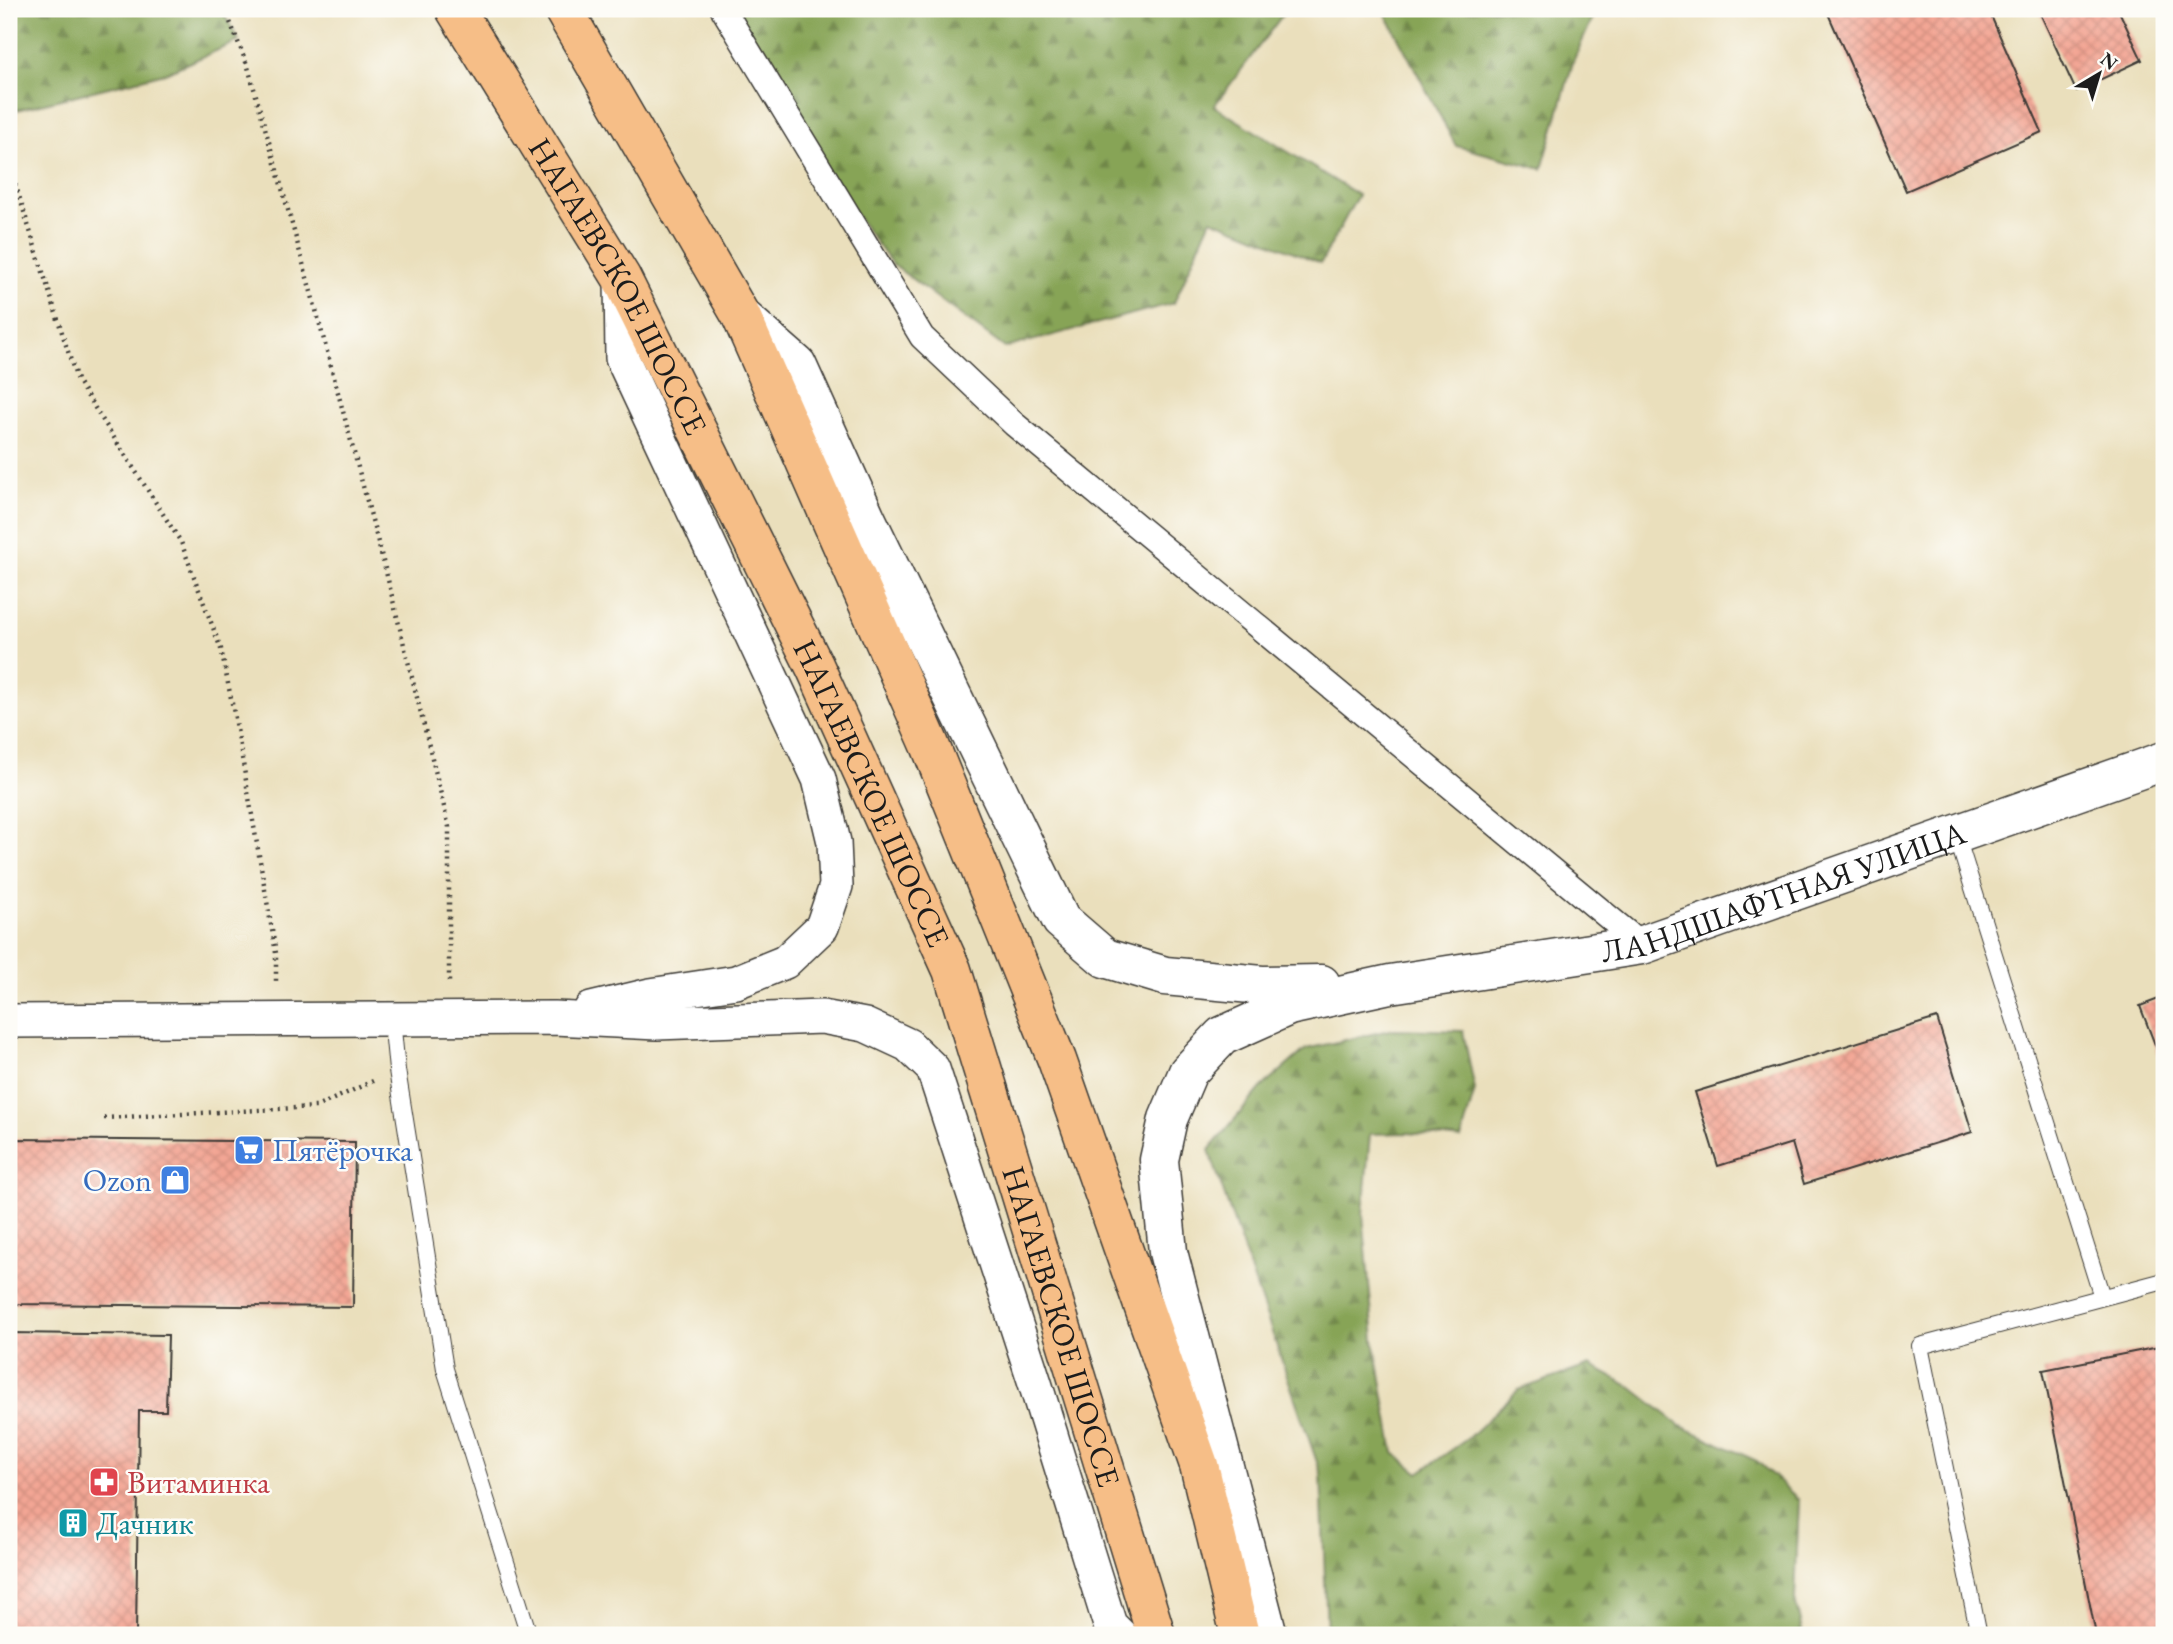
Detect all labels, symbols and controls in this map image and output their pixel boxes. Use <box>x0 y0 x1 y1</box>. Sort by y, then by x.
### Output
north arrow <box>2064 38 2134 108</box>
text: N <box>2095 46 2123 76</box>
street label: НАГАЕВСКОЕ ШОССЕ <box>519 130 717 442</box>
street label: НАГАЕВСКОЕ ШОССЕ <box>784 632 960 953</box>
street label: ЛАНДШАФТНАЯ УЛИЦА <box>1598 811 1972 972</box>
place label: Пятёрочка <box>272 1129 413 1171</box>
supermarket icon: Пятёрочка <box>232 1133 266 1167</box>
place label: Ozon <box>83 1159 152 1201</box>
street label: НАГАЕВСКОЕ ШОССЕ <box>992 1161 1130 1492</box>
shop icon: Ozon <box>158 1163 192 1197</box>
place label: Витаминка <box>127 1461 270 1503</box>
pharmacy icon: Витаминка <box>87 1465 121 1499</box>
place label: Дачник <box>96 1502 194 1544</box>
building icon: Дачник <box>56 1506 90 1540</box>

